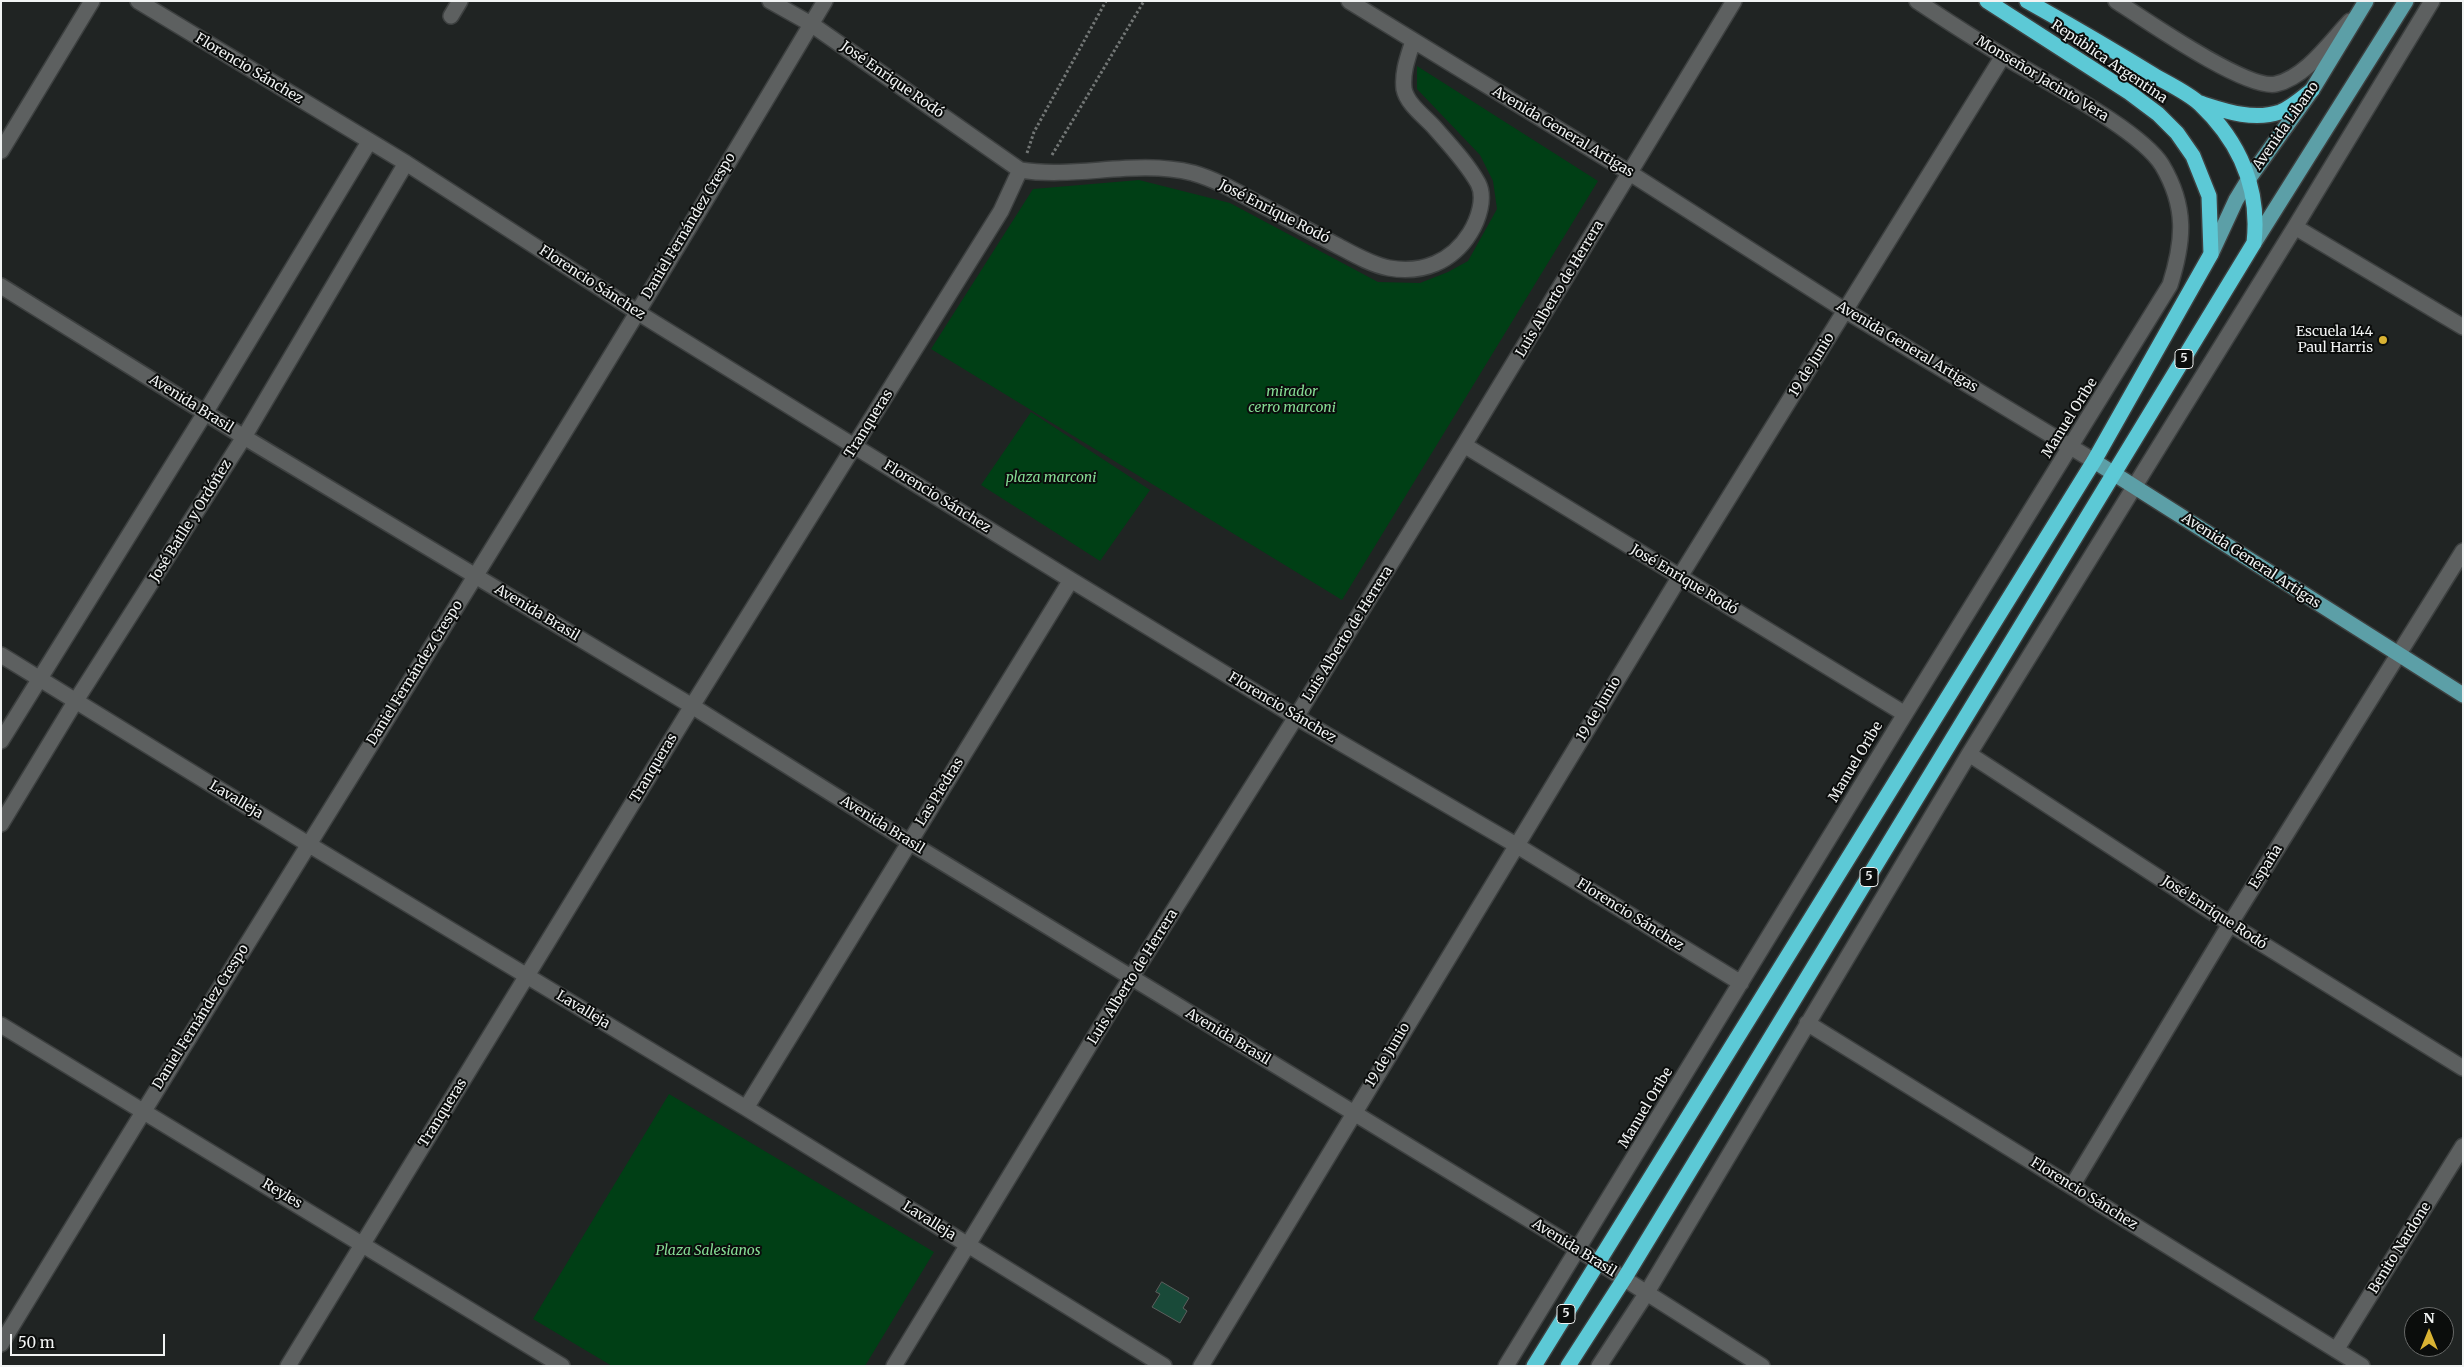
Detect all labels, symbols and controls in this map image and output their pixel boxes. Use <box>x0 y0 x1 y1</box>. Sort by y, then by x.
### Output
street label: República Argentina <box>2048 17 2170 107</box>
street label: Florencio Sánchez <box>192 30 306 108</box>
street label: Monseñor Jacinto Vera <box>1973 33 2111 125</box>
street label: José Enrique Rodó <box>837 38 947 122</box>
street label: Avenida Libano <box>2249 79 2323 173</box>
street label: Avenida General Artigas <box>1489 83 1637 181</box>
street label: Daniel Fernández Crespo <box>639 150 739 302</box>
street label: José Enrique Rodó <box>1216 177 1332 247</box>
street label: Luis Alberto de Herrera <box>1513 218 1607 360</box>
street label: Florencio Sánchez <box>536 243 648 323</box>
street label: Avenida General Artigas <box>1833 298 1981 396</box>
place label: Escuela 144 Paul Harris <box>2296 324 2373 357</box>
street label: 19 de Junio <box>1786 330 1838 400</box>
marker: Escuela 144 Paul Harris <box>2377 334 2389 346</box>
road number: 5 <box>2175 349 2193 368</box>
street label: Avenida Brasil <box>146 371 236 437</box>
street label: Manuel Oribe <box>2039 375 2101 461</box>
park label: mirador cerro marconi <box>1248 384 1336 417</box>
street label: Tranqueras <box>841 387 897 461</box>
street label: José Batlle y Ordóñez <box>147 457 235 585</box>
street label: Florencio Sánchez <box>880 457 994 537</box>
park label: plaza marconi <box>1006 470 1096 486</box>
street label: Avenida General Artigas <box>2178 510 2324 612</box>
street label: José Enrique Rodó <box>1627 541 1741 619</box>
street label: Luis Alberto de Herrera <box>1300 563 1396 705</box>
street label: Avenida Brasil <box>492 581 582 645</box>
street label: Daniel Fernández Crespo <box>363 598 467 748</box>
street label: Florencio Sánchez <box>1225 669 1339 747</box>
street label: 19 de Junio <box>1573 674 1625 744</box>
street label: Manuel Oribe <box>1825 719 1887 805</box>
street label: Tranqueras <box>627 730 681 806</box>
street label: Las Piedras <box>913 755 967 829</box>
street label: Lavalleja <box>206 777 266 823</box>
street label: Avenida Brasil <box>837 792 927 858</box>
street label: España <box>2246 842 2286 892</box>
road number: 5 <box>1860 868 1878 886</box>
street label: José Enrique Rodó <box>2158 873 2270 953</box>
street label: Florencio Sánchez <box>1573 875 1687 955</box>
street label: Luis Alberto de Herrera <box>1085 906 1181 1048</box>
street label: Daniel Fernández Crespo <box>149 942 253 1092</box>
street label: Lavalleja <box>553 987 613 1033</box>
street label: Avenida Brasil <box>1183 1005 1273 1069</box>
street label: 19 de Junio <box>1362 1020 1414 1090</box>
street label: Manuel Oribe <box>1615 1065 1677 1151</box>
street label: Tranqueras <box>415 1076 471 1150</box>
street label: Florencio Sánchez <box>2027 1154 2141 1234</box>
street label: Reyles <box>259 1176 305 1212</box>
street label: Lavalleja <box>899 1198 959 1244</box>
street label: Benito Nardone <box>2365 1199 2435 1297</box>
street label: Avenida Brasil <box>1529 1215 1619 1281</box>
park label: Plaza Salesianos <box>655 1243 761 1259</box>
road number: 5 <box>1557 1305 1575 1324</box>
north arrow <box>2404 1307 2454 1357</box>
text: N <box>2423 1309 2435 1327</box>
scale bar <box>12 1324 168 1356</box>
text: 50 m <box>18 1333 55 1352</box>

